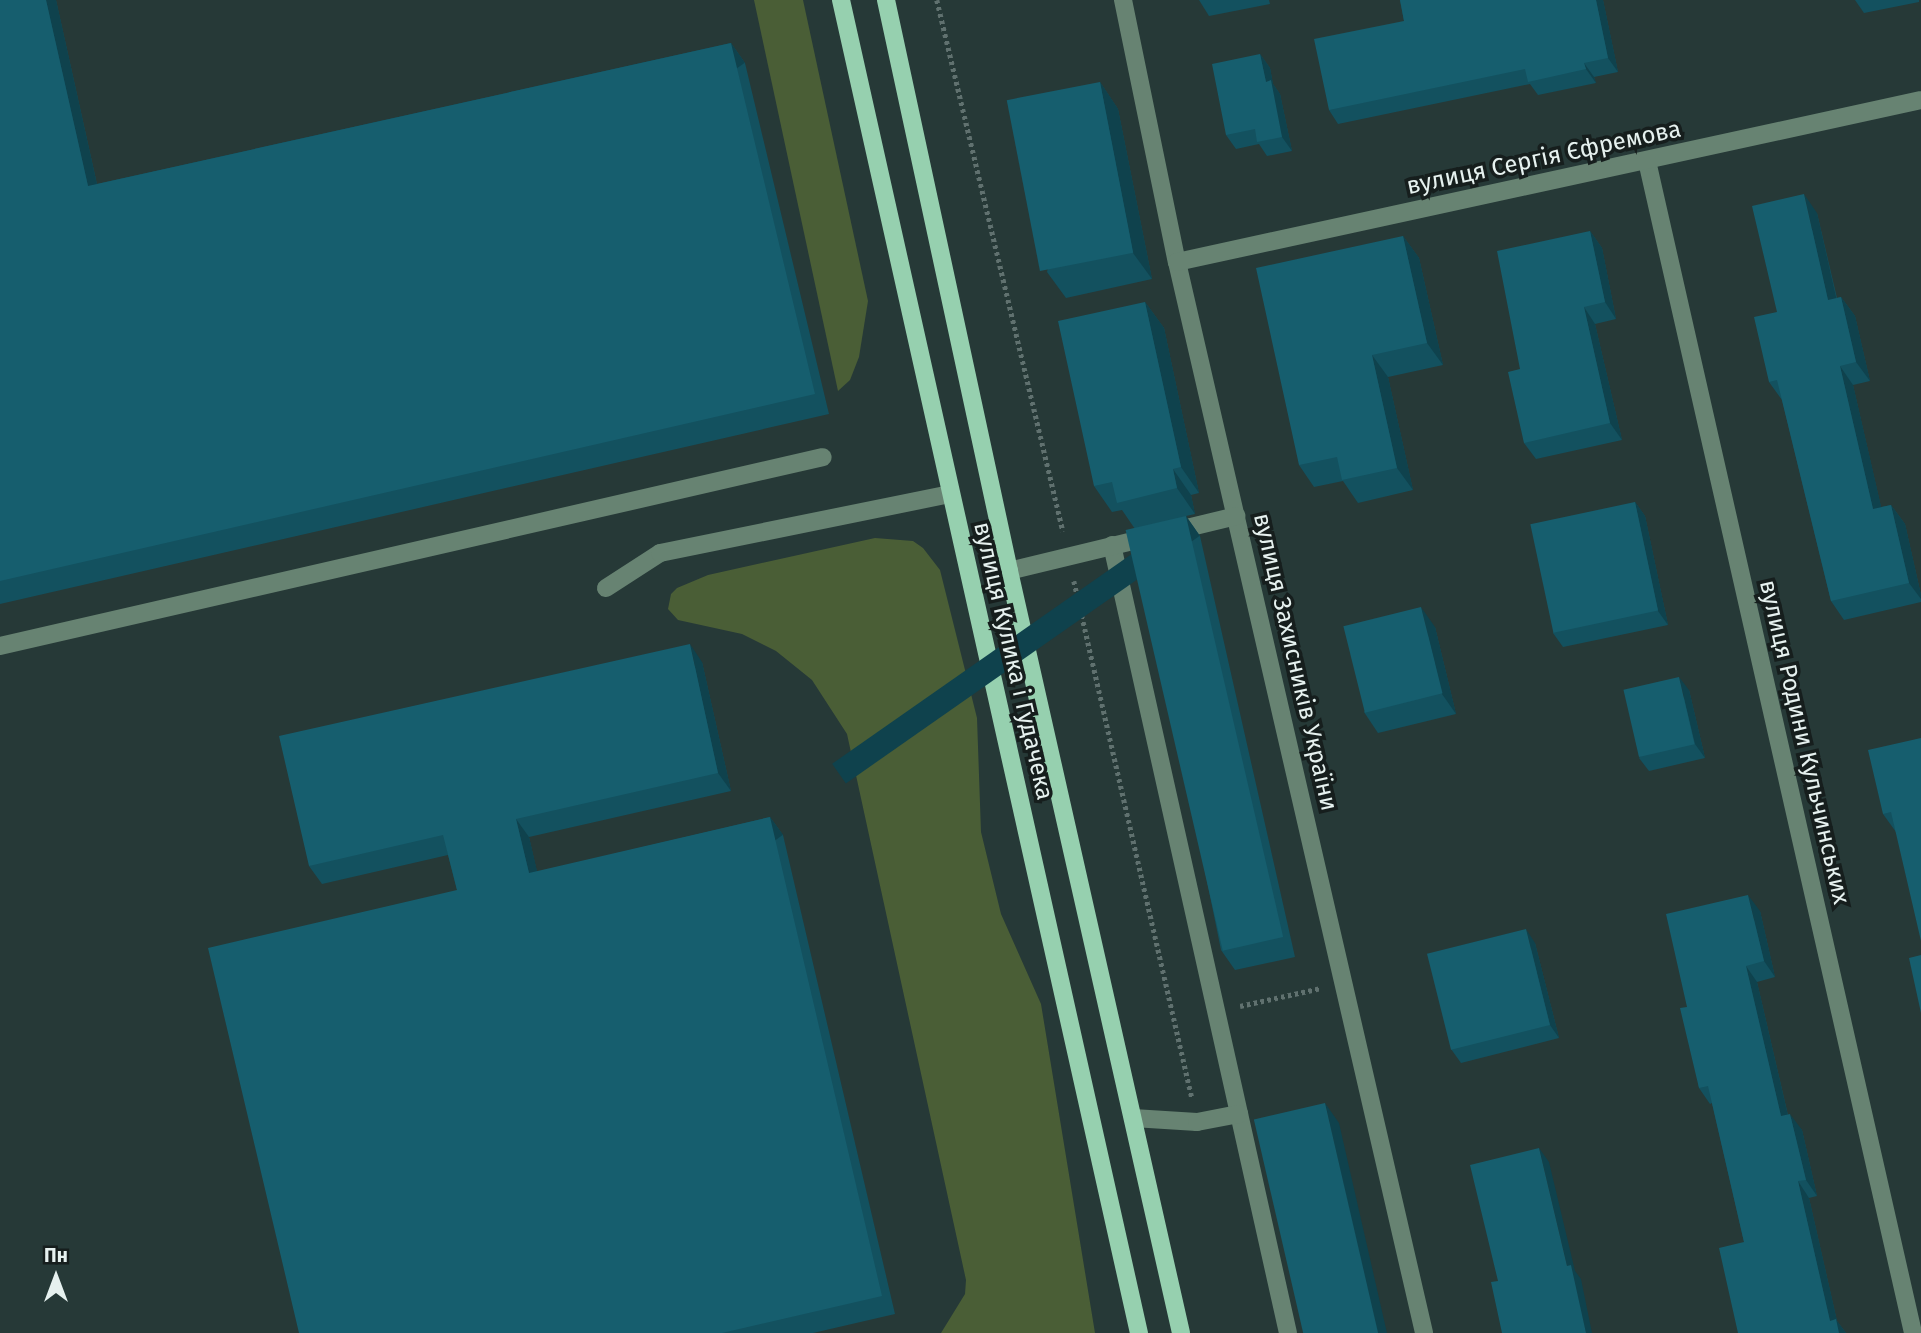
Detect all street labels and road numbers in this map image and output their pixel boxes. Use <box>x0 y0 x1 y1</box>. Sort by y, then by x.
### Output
street label: вулиця Сергія Єфремова <box>1404 115 1684 201</box>
street label: вулиця Захисників України <box>1247 510 1343 814</box>
street label: вулиця Кулика і Гудачека <box>967 519 1059 803</box>
street label: вулиця Родини Кульчинських <box>1753 577 1855 907</box>

